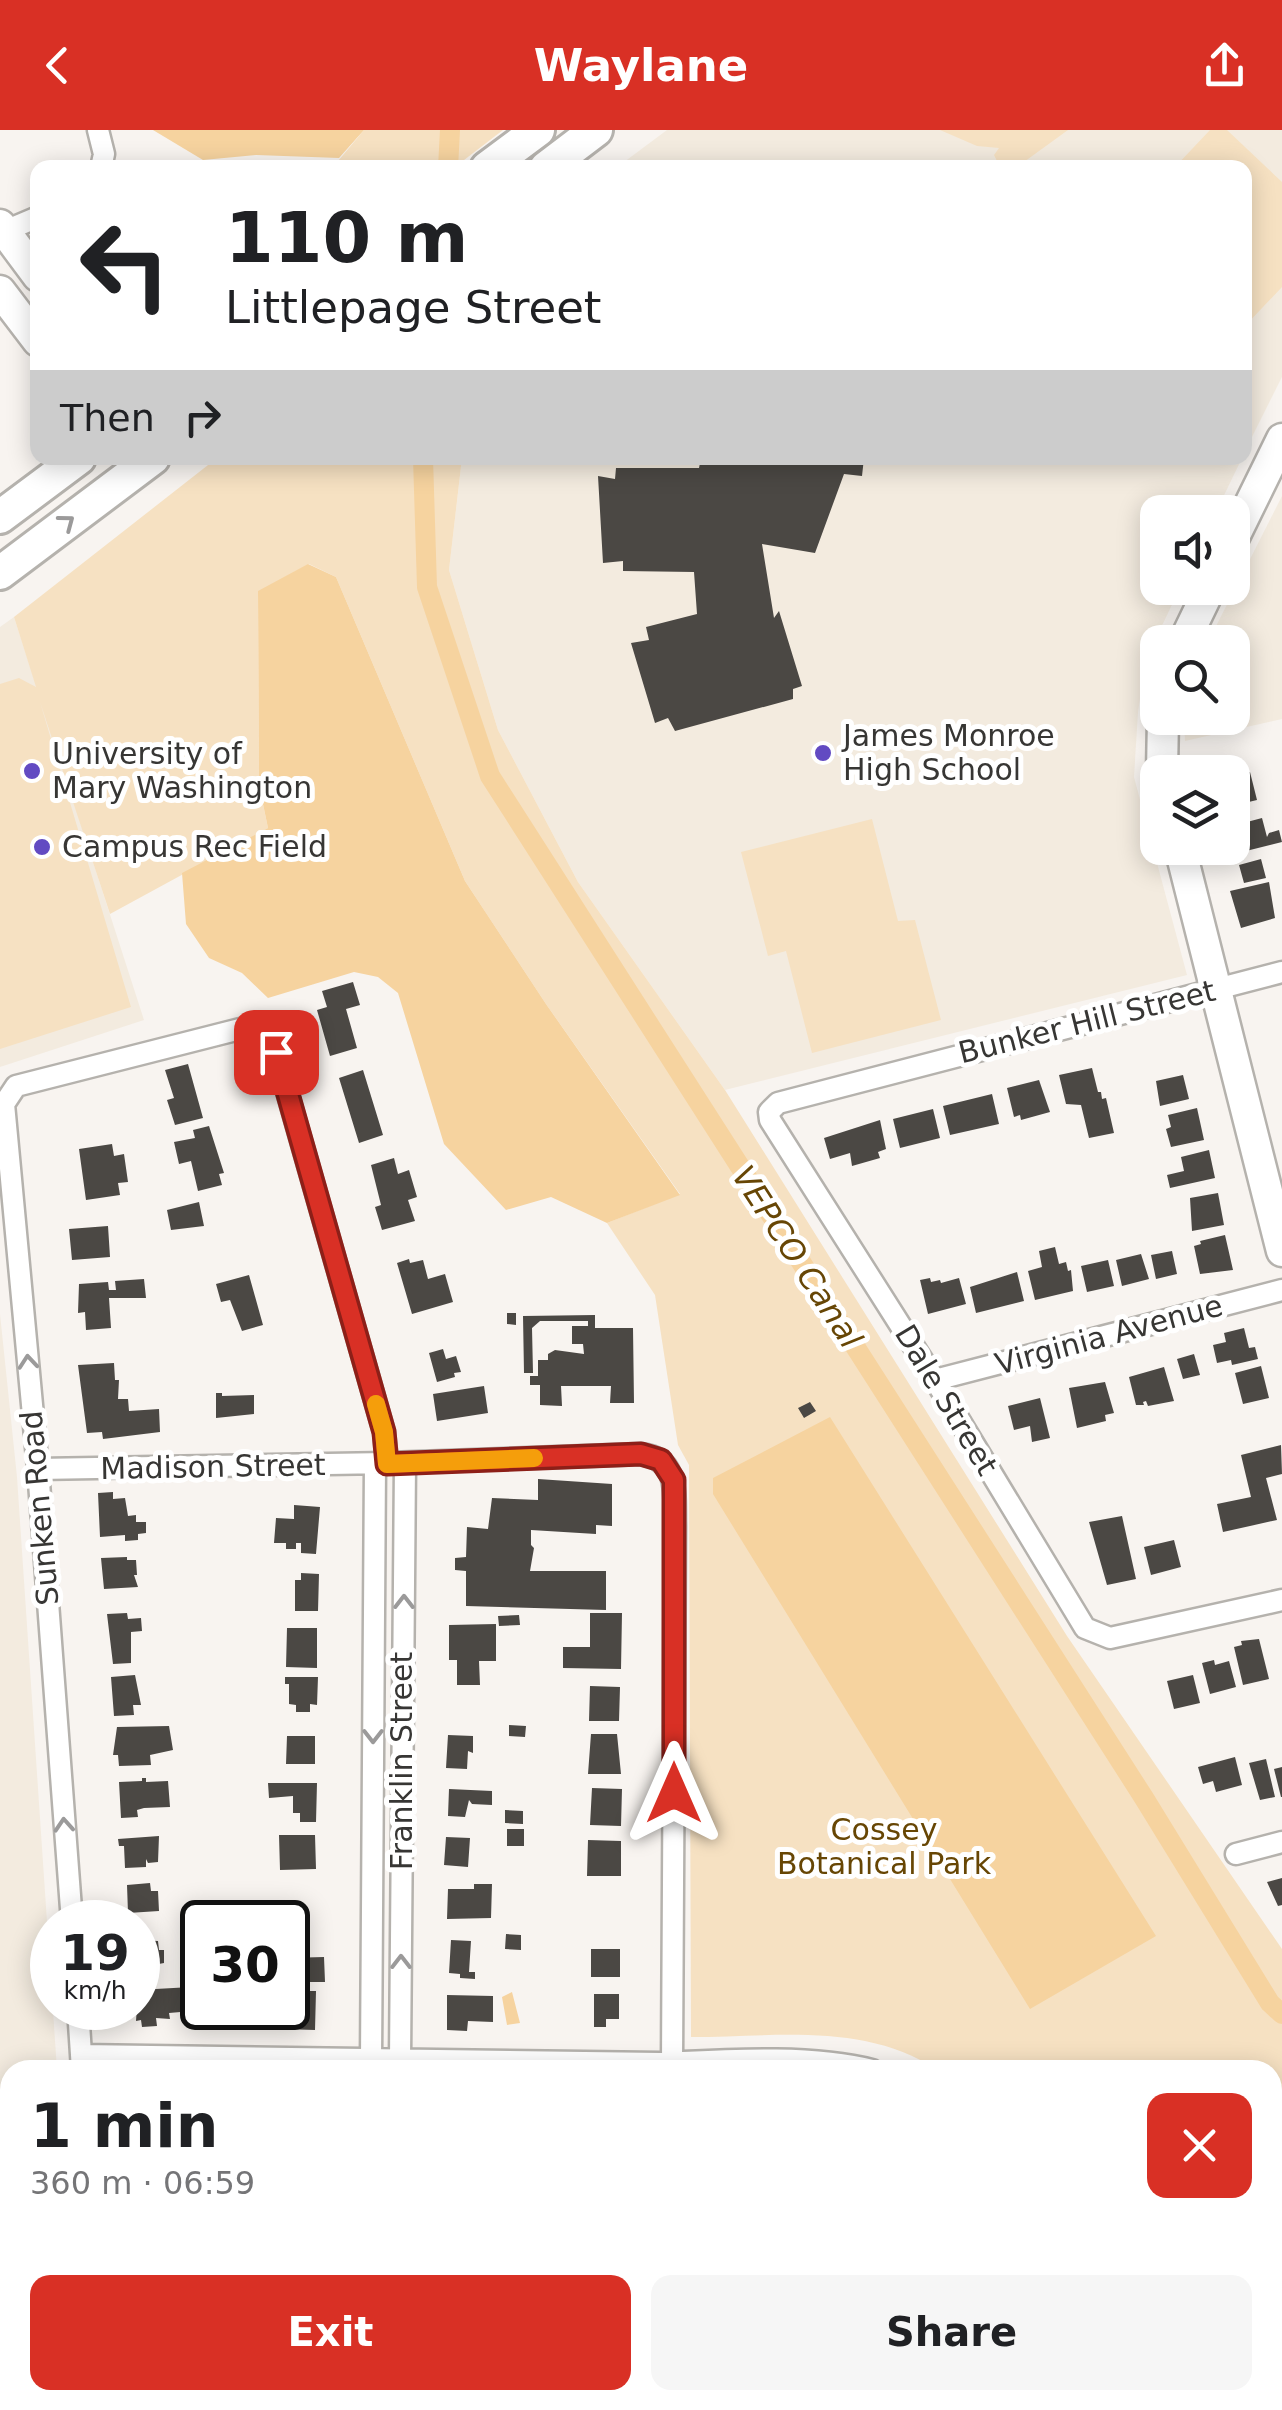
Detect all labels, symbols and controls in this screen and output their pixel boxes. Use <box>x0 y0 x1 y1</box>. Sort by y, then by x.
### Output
icon: back <box>30 38 85 93</box>
icon: share <box>1197 38 1252 93</box>
text: Waylane <box>534 39 748 92</box>
text: 110 m <box>225 197 468 279</box>
icon: left <box>60 200 190 330</box>
text: Littlepage Street <box>225 281 601 334</box>
icon: right <box>175 390 230 445</box>
text: Then <box>60 396 155 440</box>
map controls <box>1140 495 1250 865</box>
button: sound <box>1140 495 1250 605</box>
one-way arrow <box>56 517 74 534</box>
button: search <box>1140 625 1250 735</box>
place label: James Monroe High School <box>841 718 1055 787</box>
place label: University of Mary Washington <box>52 736 312 805</box>
marker: James Monroe High School <box>812 742 834 764</box>
button: layers <box>1140 755 1250 865</box>
marker: University of Mary Washington <box>21 760 43 782</box>
place label: Campus Rec Field <box>62 829 327 864</box>
marker: Campus Rec Field <box>31 836 53 858</box>
street label: Bunker Hill Street <box>955 973 1219 1070</box>
pin <box>234 1010 319 1095</box>
icon: arrive <box>249 1025 304 1080</box>
water label: VEPCO Canal <box>724 1159 870 1355</box>
street label: Virginia Avenue <box>991 1287 1226 1382</box>
street label: Dale Street <box>888 1318 1005 1481</box>
one-way arrow <box>18 1353 39 1369</box>
street label: Sunken Road <box>14 1409 65 1607</box>
street label: Madison Street <box>100 1447 326 1486</box>
one-way arrow <box>393 1594 414 1610</box>
street label: Franklin Street <box>384 1651 419 1870</box>
one-way arrow <box>362 1730 384 1745</box>
position arrow <box>622 1741 726 1845</box>
park label: Cossey Botanical Park <box>777 1812 992 1881</box>
one-way arrow <box>54 1817 76 1833</box>
speed limit sign: 30 <box>180 1900 310 2030</box>
text: 19 <box>60 1924 130 1982</box>
one-way arrow <box>390 1954 411 1970</box>
text: km/h <box>63 1976 127 2005</box>
text: 1 min <box>30 2091 218 2161</box>
button: close <box>1147 2093 1252 2198</box>
text: 360 m · 06:59 <box>30 2164 255 2202</box>
button: Exit <box>30 2275 631 2390</box>
button: Share <box>651 2275 1252 2390</box>

